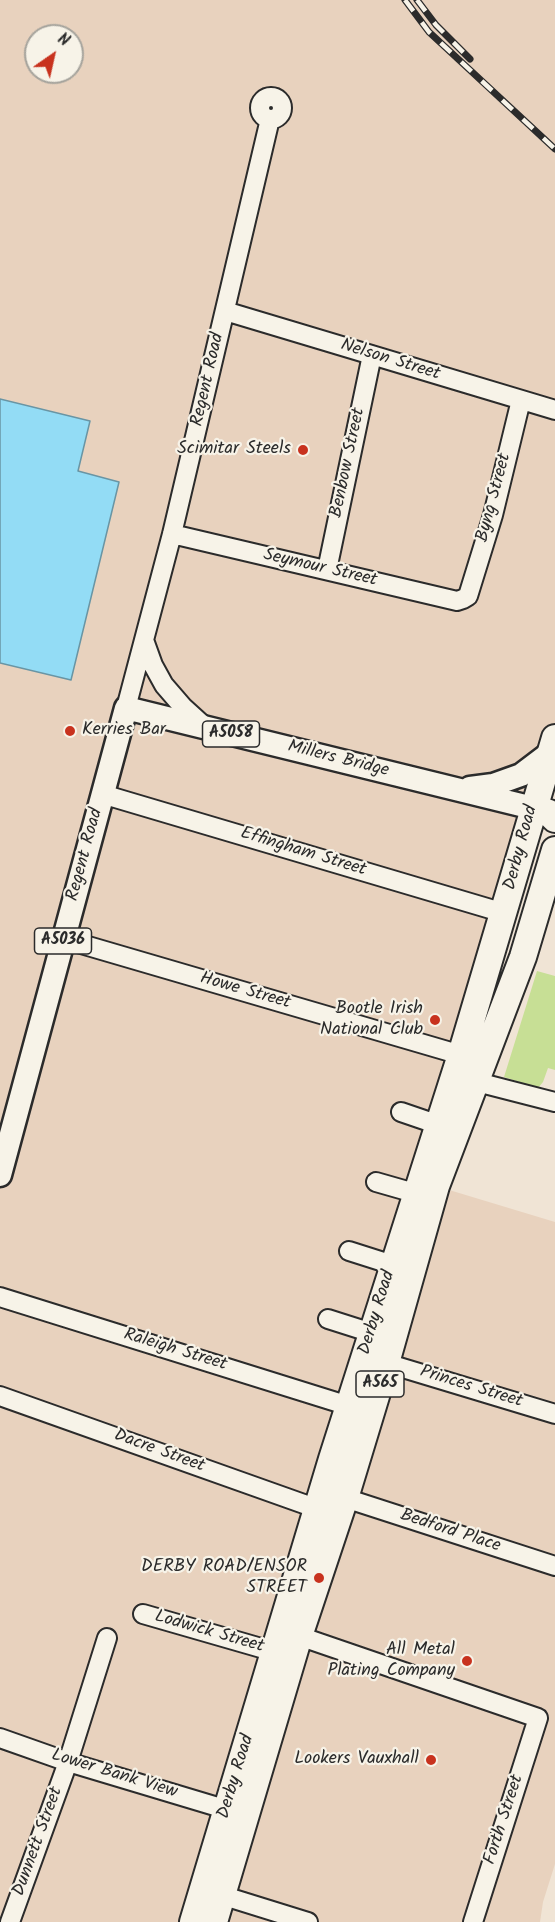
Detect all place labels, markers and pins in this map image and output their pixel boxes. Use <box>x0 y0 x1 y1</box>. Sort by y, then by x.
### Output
place label: Scimitar Steels <box>177 439 291 461</box>
marker: Scimitar Steels <box>296 443 310 457</box>
place label: Kerries Bar <box>82 720 166 742</box>
marker: Kerries Bar <box>63 724 77 738</box>
place label: Bootle Irish National Club <box>320 999 423 1042</box>
marker: Bootle Irish National Club <box>428 1013 442 1027</box>
place label: DERBY ROAD/ENSOR STREET <box>141 1557 307 1600</box>
marker: DERBY ROAD/ENSOR STREET <box>312 1571 326 1585</box>
place label: All Metal Plating Company <box>327 1640 455 1682</box>
marker: All Metal Plating Company <box>460 1654 474 1668</box>
place label: Lookers Vauxhall <box>294 1749 419 1771</box>
marker: Lookers Vauxhall <box>424 1753 438 1767</box>

